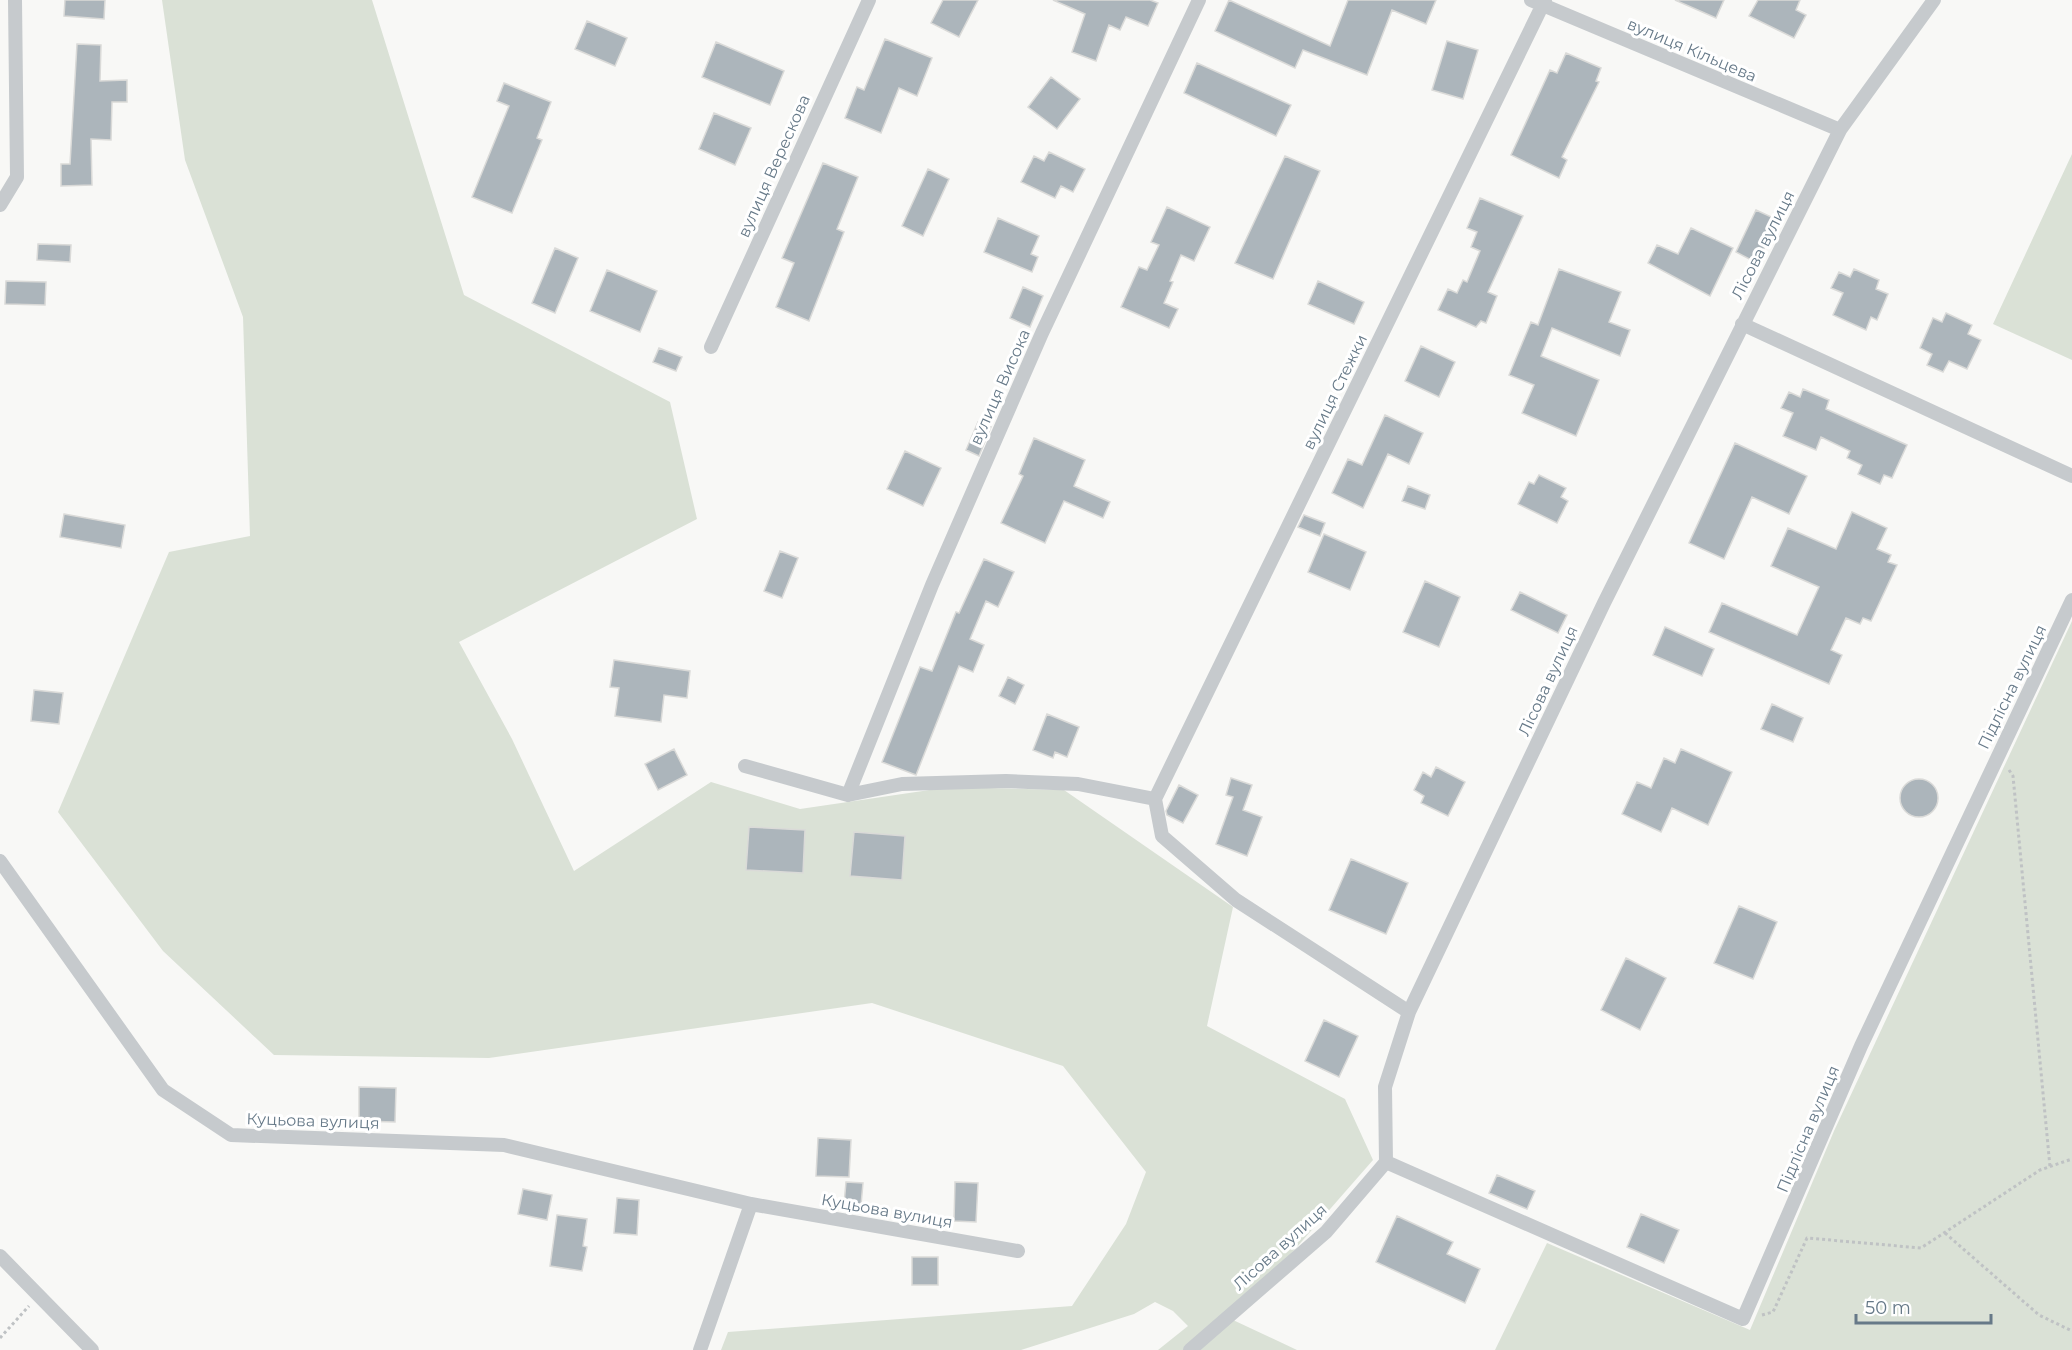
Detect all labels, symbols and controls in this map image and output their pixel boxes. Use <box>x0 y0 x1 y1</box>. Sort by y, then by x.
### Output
street label: вулиця Кільцева <box>1624 14 1760 86</box>
street label: вулиця Верескова <box>734 92 814 240</box>
street label: Лісова вулиця <box>1727 188 1799 302</box>
street label: вулиця Висока <box>966 326 1034 448</box>
street label: вулиця Стежки <box>1299 331 1371 453</box>
street label: Підлісна вулиця <box>1974 622 2050 752</box>
street label: Лісова вулиця <box>1514 623 1582 739</box>
street label: Підлісна вулиця <box>1773 1063 1843 1195</box>
street label: Куцьова вулиця <box>246 1109 380 1133</box>
street label: Куцьова вулиця <box>820 1190 954 1232</box>
street label: Лісова вулиця <box>1229 1200 1331 1294</box>
scale bar <box>1856 1287 1991 1325</box>
text: 50 m <box>1865 1297 1911 1319</box>

